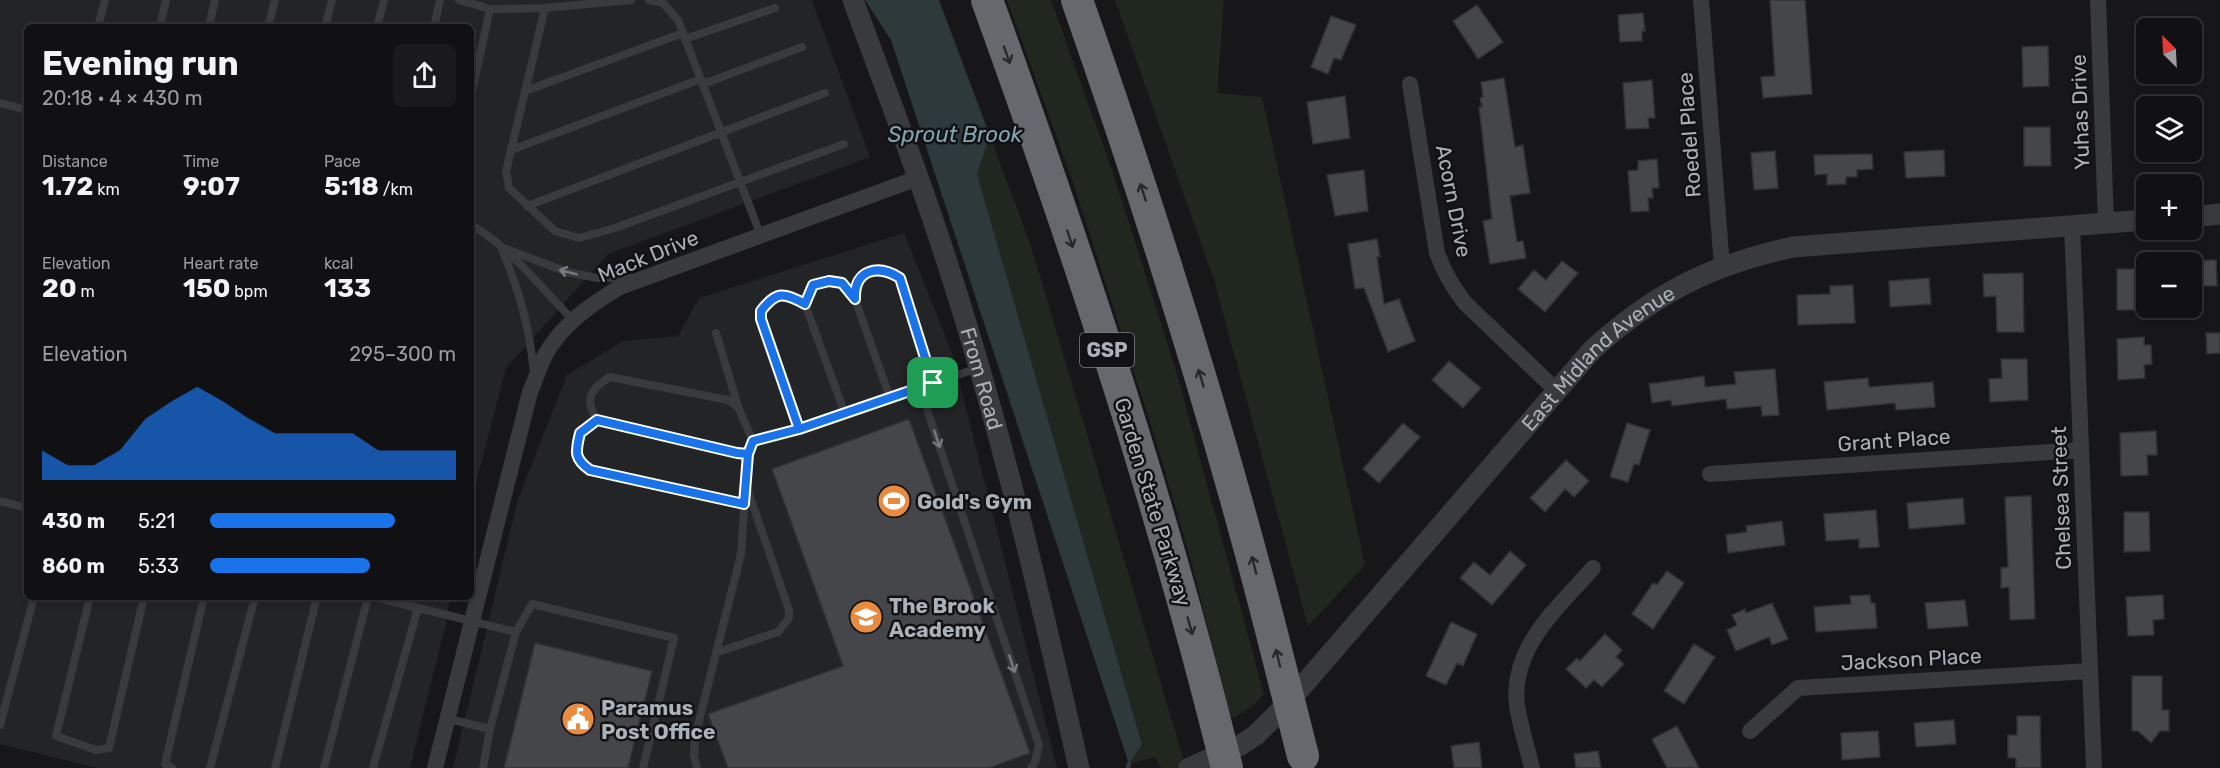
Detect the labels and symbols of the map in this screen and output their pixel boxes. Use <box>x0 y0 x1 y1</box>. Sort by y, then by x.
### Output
north arrow <box>2136 18 2202 84</box>
one-way arrow <box>1003 45 1014 64</box>
street label: Yuhas Drive <box>2065 54 2095 170</box>
street label: Roedel Place <box>1672 72 1706 198</box>
water label: Sprout Brook <box>888 121 1023 148</box>
street label: Acorn Drive <box>1431 143 1477 259</box>
one-way arrow <box>1136 183 1147 202</box>
street label: Mack Drive <box>594 225 702 287</box>
one-way arrow <box>1066 229 1077 248</box>
one-way arrow <box>559 266 578 277</box>
street label: East Midland Avenue <box>1516 280 1679 436</box>
street label: From Road <box>956 324 1009 432</box>
road number: GSP <box>1080 333 1134 367</box>
pin <box>907 357 958 408</box>
one-way arrow <box>1195 369 1206 388</box>
street label: Garden State Parkway <box>1109 395 1197 610</box>
street label: Grant Place <box>1837 424 1951 456</box>
street label: Chelsea Street <box>2046 426 2076 570</box>
one-way arrow <box>932 429 943 448</box>
sports icon: Gold's Gym <box>876 483 912 519</box>
place label: Gold's Gym <box>917 489 1032 514</box>
one-way arrow <box>1248 556 1260 575</box>
place label: The Brook Academy <box>889 593 995 642</box>
school or university icon: The Brook Academy <box>848 599 884 635</box>
one-way arrow <box>1185 616 1196 635</box>
street label: Jackson Place <box>1840 643 1982 675</box>
one-way arrow <box>1272 649 1284 668</box>
one-way arrow <box>1007 654 1018 673</box>
place label: Paramus Post Office <box>601 695 715 744</box>
public building icon: Paramus Post Office <box>560 701 596 737</box>

